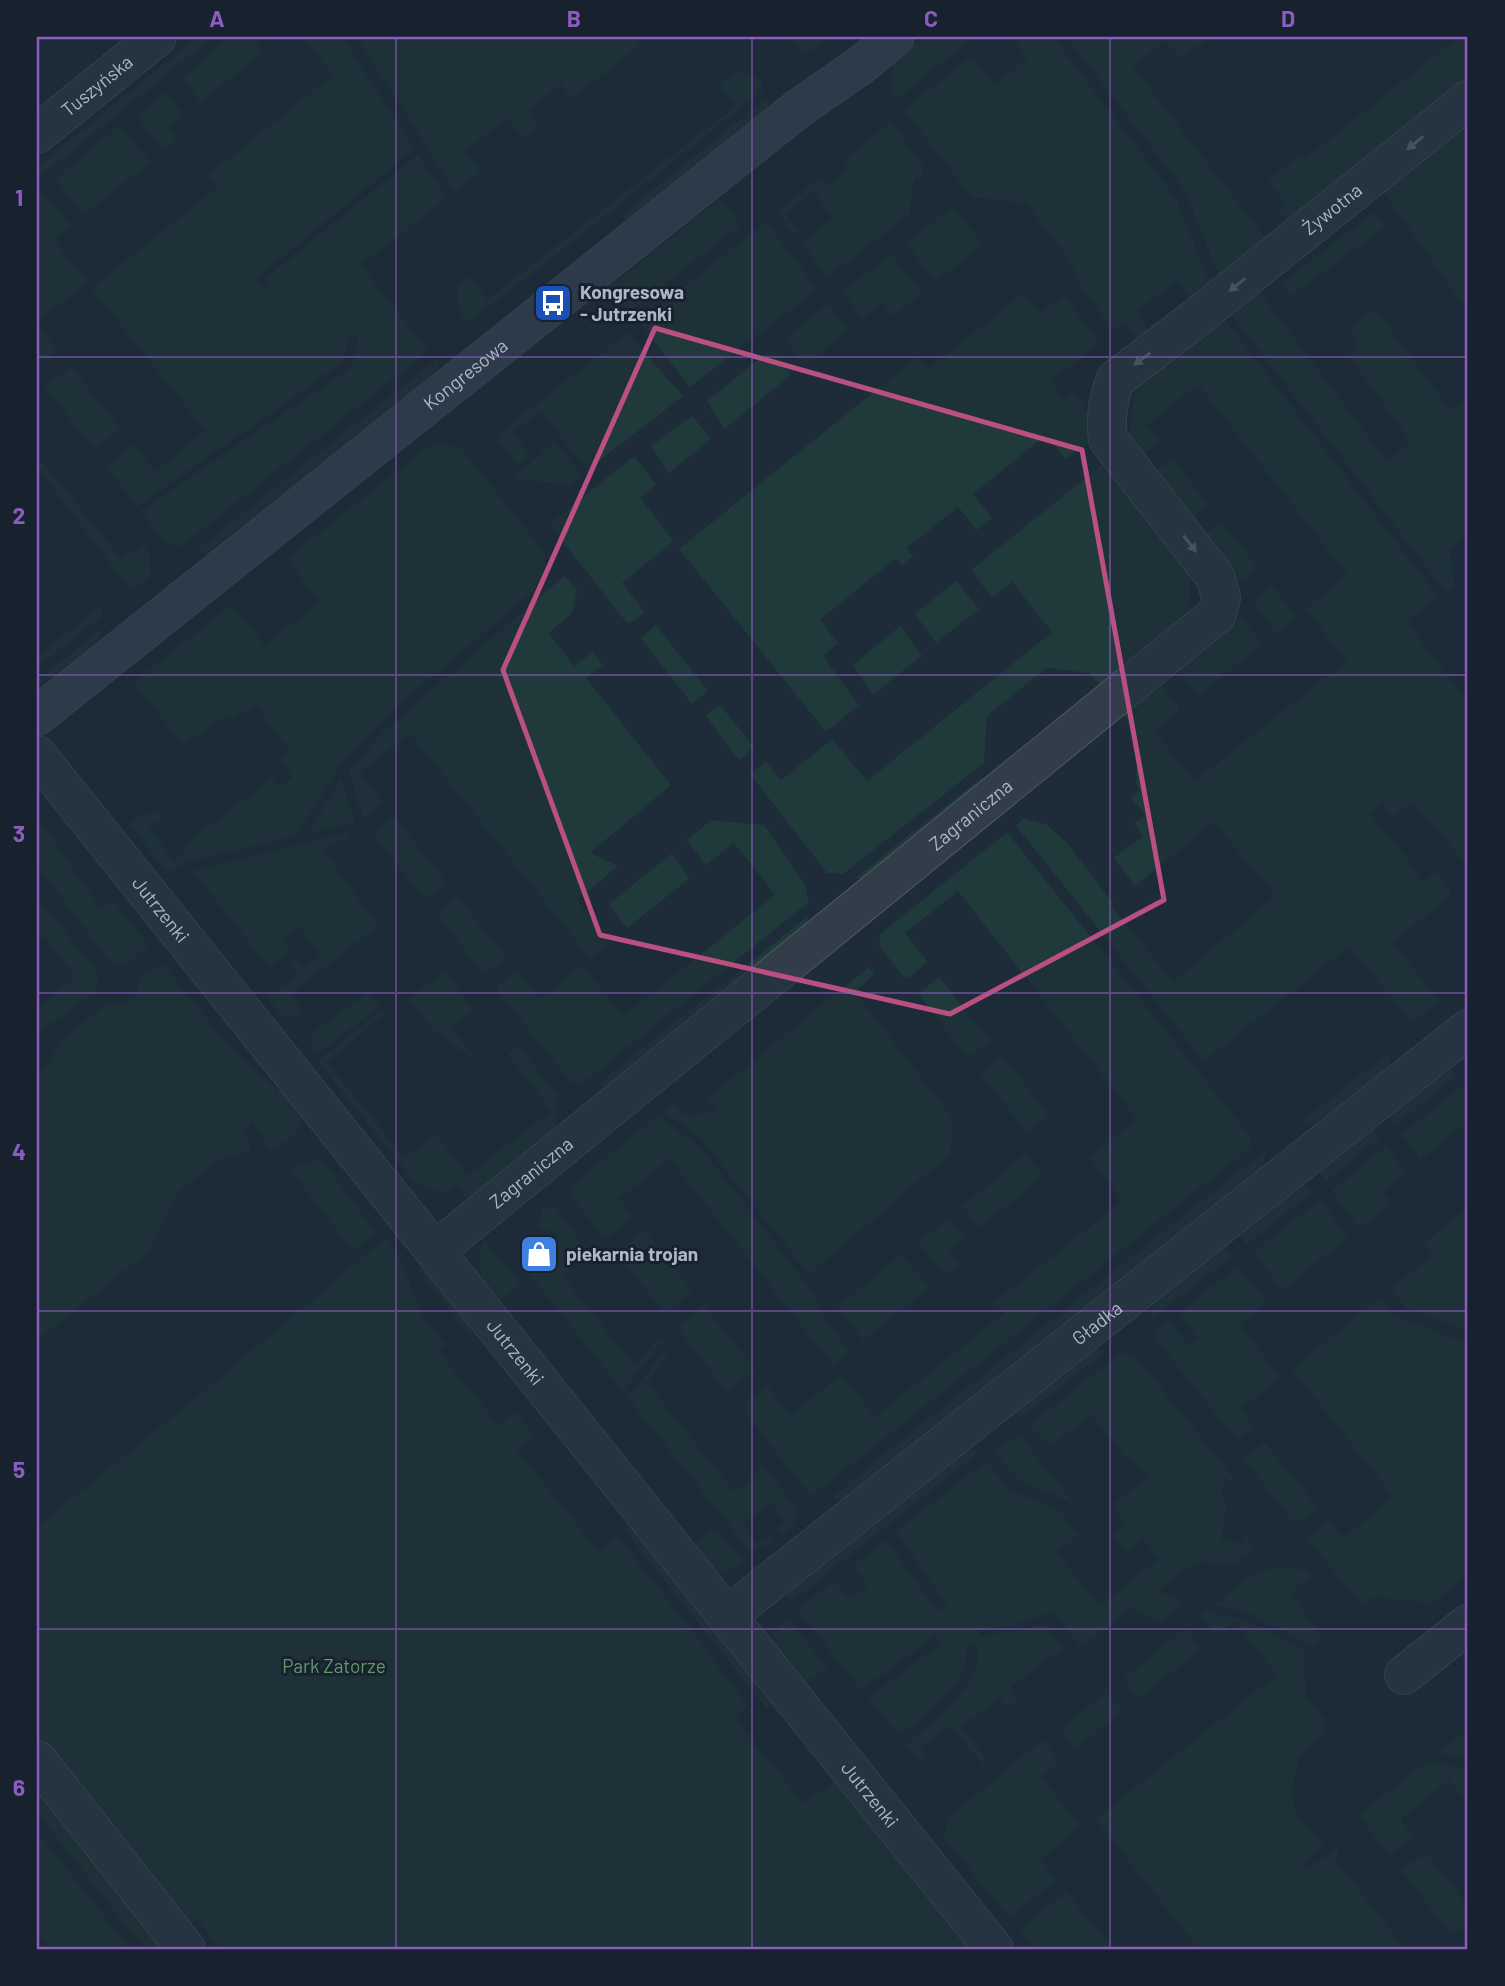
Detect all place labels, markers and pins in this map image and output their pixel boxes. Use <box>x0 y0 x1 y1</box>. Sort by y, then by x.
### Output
place label: Kongresowa - Jutrzenki <box>580 280 684 325</box>
bus stop icon: Kongresowa - Jutrzenki <box>532 282 574 324</box>
shop icon: piekarnia trojan <box>518 1233 560 1275</box>
place label: piekarnia trojan <box>566 1242 698 1265</box>

